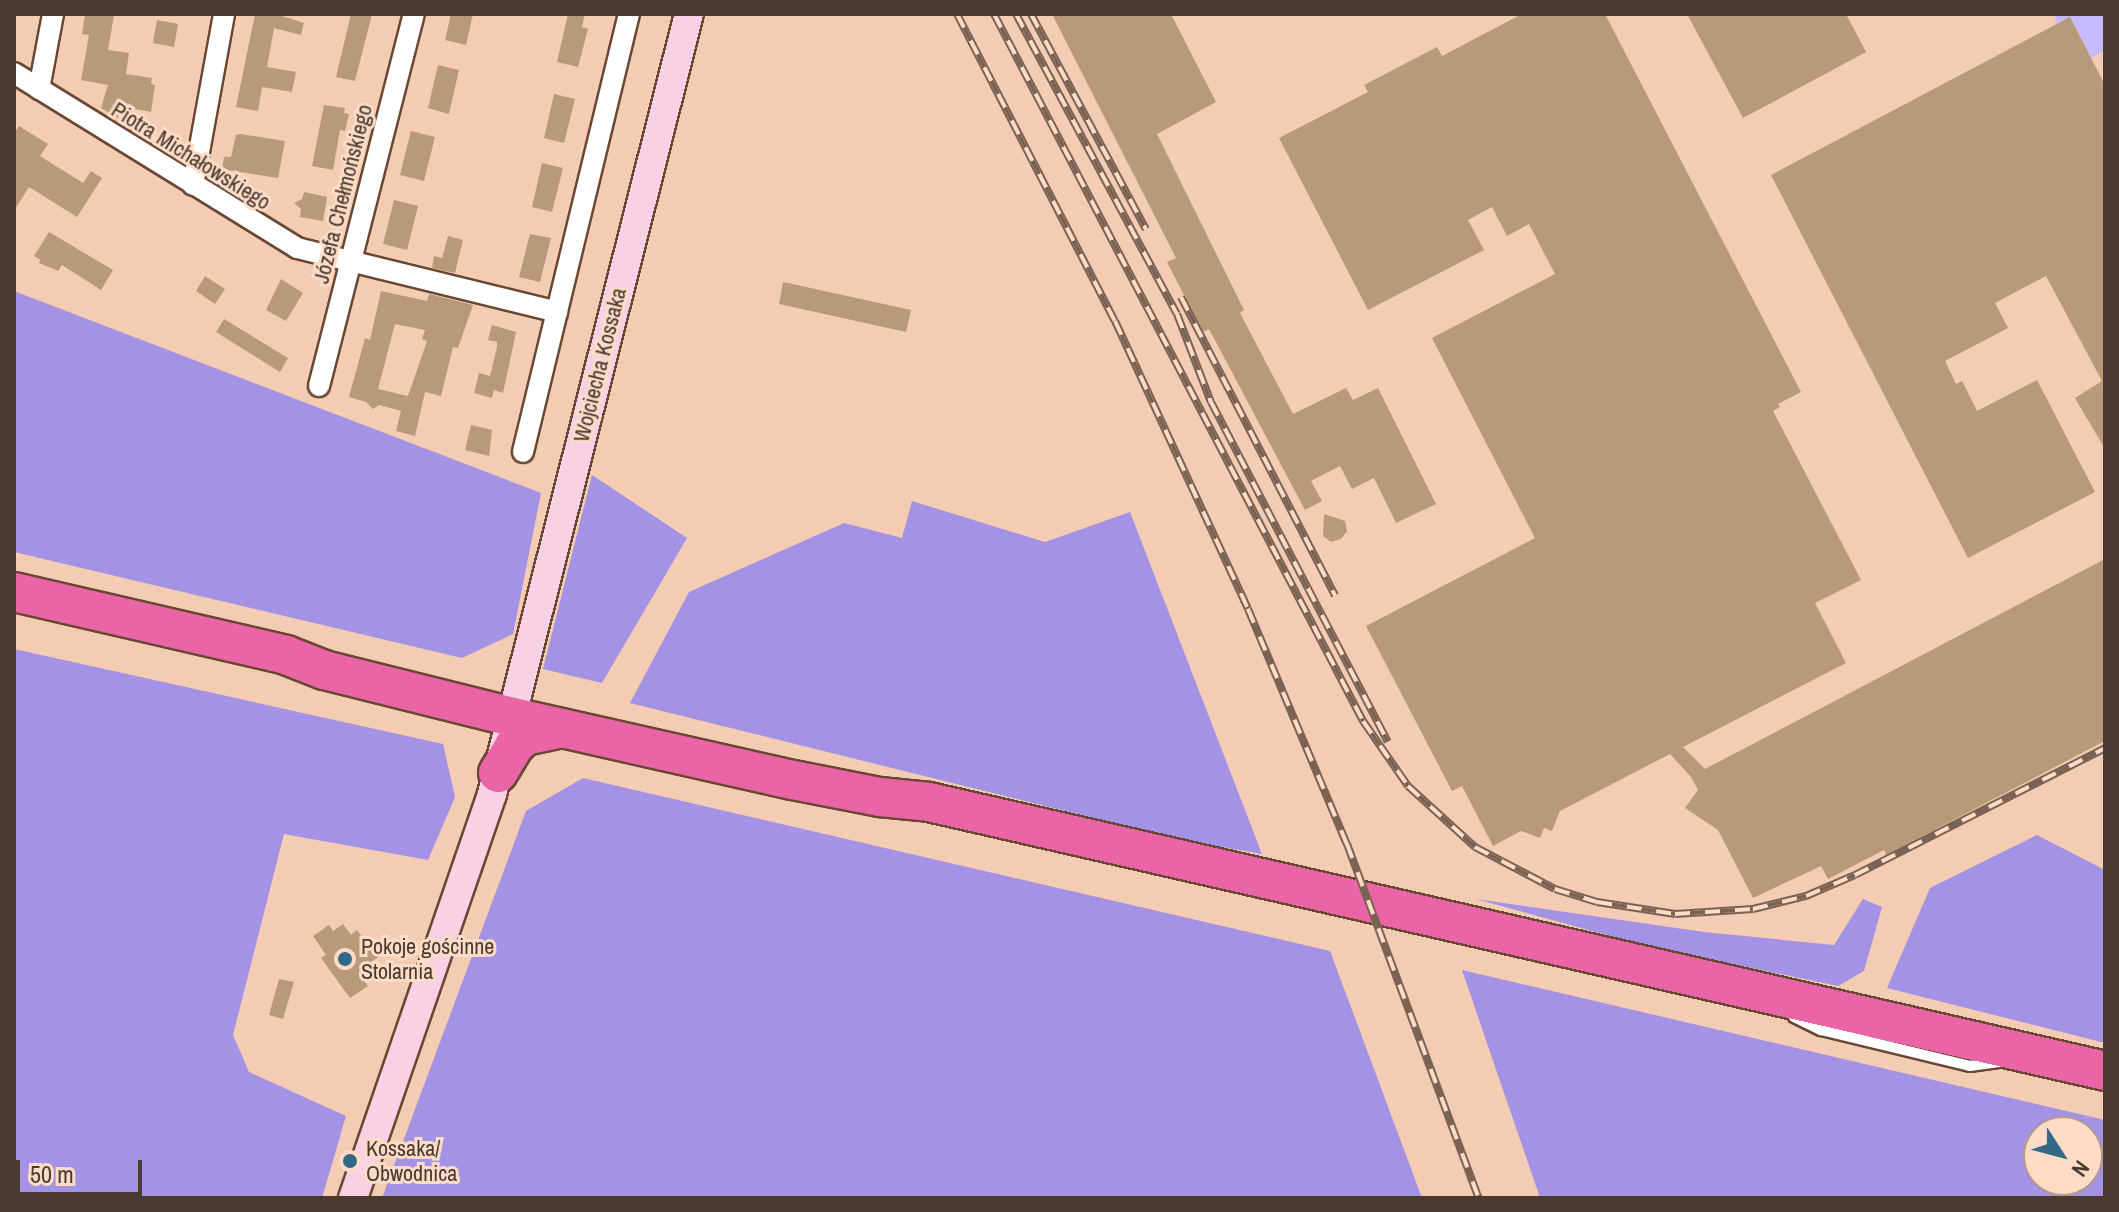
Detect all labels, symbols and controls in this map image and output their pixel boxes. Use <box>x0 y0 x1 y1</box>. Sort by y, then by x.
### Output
street label: Piotra Michałowskiego <box>107 96 275 216</box>
street label: Józefa Chełmońskiego <box>308 102 378 286</box>
street label: Wojciecha Kossaka <box>568 285 632 445</box>
place label: Pokoje gościnne Stolarnia <box>361 933 494 984</box>
marker: Pokoje gościnne Stolarnia <box>336 950 354 968</box>
north arrow <box>2023 1116 2103 1196</box>
place label: Kossaka/ Obwodnica <box>366 1135 457 1186</box>
scale bar <box>20 1144 146 1194</box>
marker: Kossaka/ Obwodnica <box>341 1152 359 1170</box>
text: N <box>2065 1155 2097 1183</box>
text: 50 m <box>30 1158 74 1190</box>

